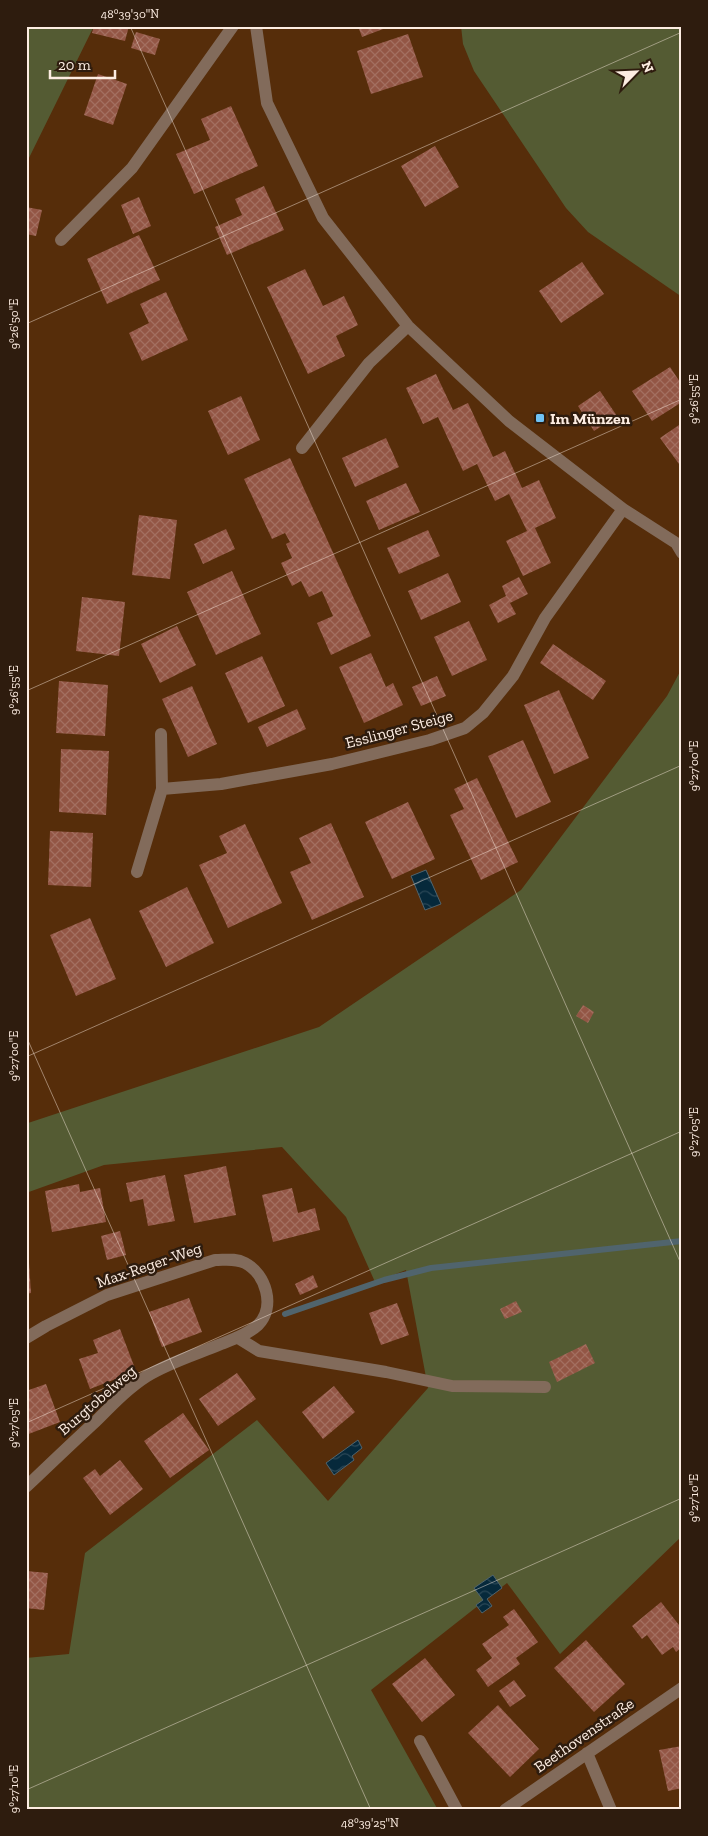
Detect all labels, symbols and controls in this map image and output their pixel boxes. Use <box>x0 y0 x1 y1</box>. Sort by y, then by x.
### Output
text: 48°39'30"N <box>101 7 159 21</box>
scale bar <box>50 48 115 80</box>
north arrow <box>610 48 660 98</box>
text: 20 m <box>58 56 91 74</box>
text: N <box>637 59 657 76</box>
text: 9°26'50"E <box>7 299 21 349</box>
text: 9°26'55"E <box>687 374 701 424</box>
place label: Im Münzen <box>550 409 631 428</box>
marker: Im Münzen <box>534 412 546 424</box>
text: 9°26'55"E <box>7 665 21 715</box>
street label: Esslinger Steige <box>343 706 455 752</box>
text: 9°27'00"E <box>687 741 701 791</box>
text: 9°27'00"E <box>7 1031 21 1081</box>
text: 9°27'05"E <box>687 1107 701 1157</box>
street label: Max-Reger-Weg <box>94 1238 204 1292</box>
street label: Burgtobelweg <box>54 1361 140 1439</box>
text: 9°27'05"E <box>7 1398 21 1448</box>
text: 9°27'10"E <box>687 1474 701 1522</box>
street label: Beethovenstraße <box>530 1694 638 1776</box>
text: 9°27'10"E <box>7 1765 21 1813</box>
text: 48°39'25"N <box>341 1816 399 1830</box>

